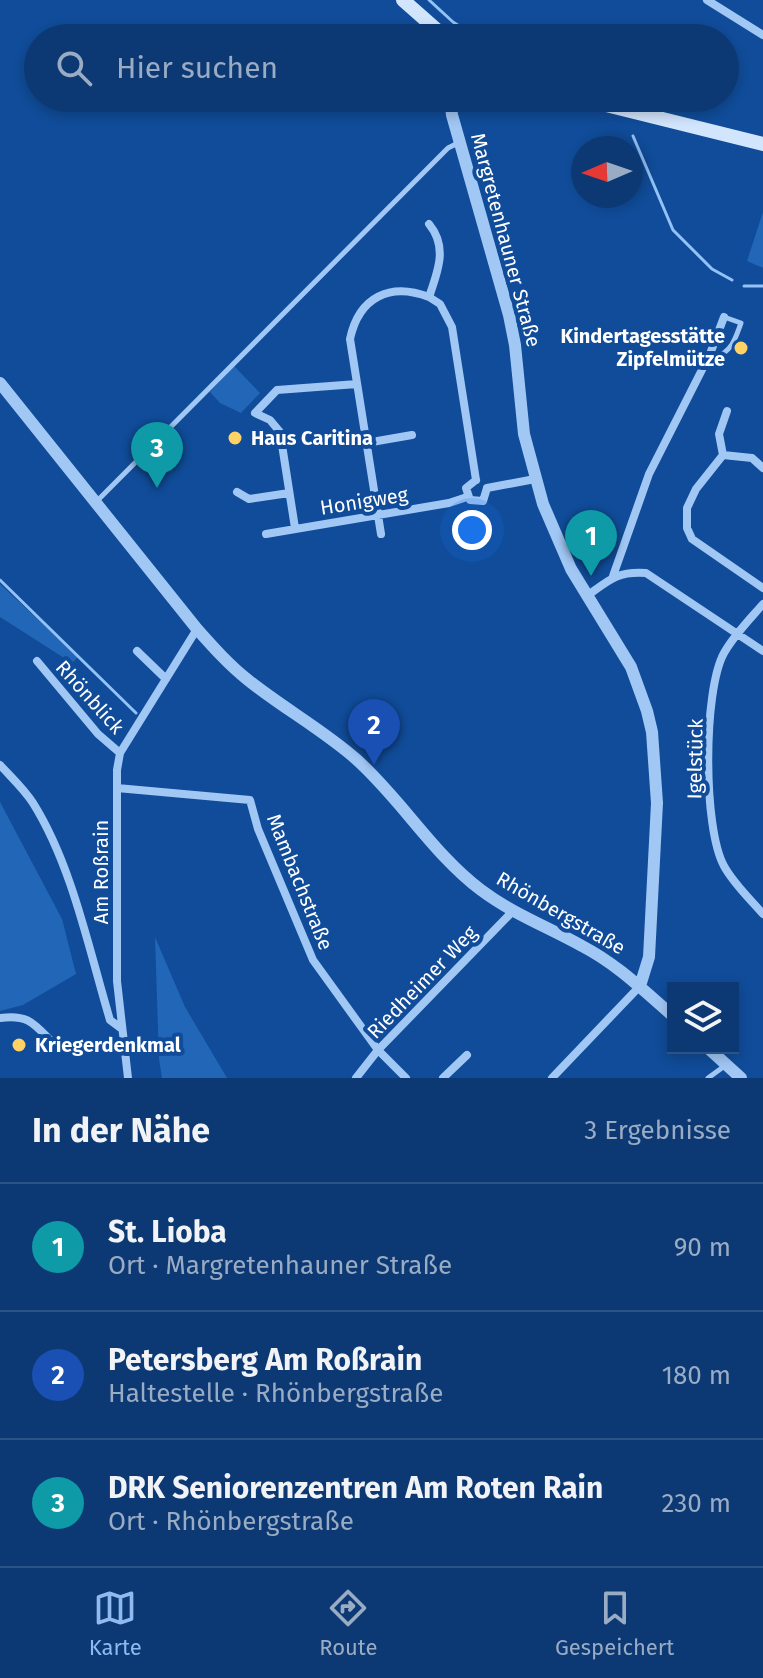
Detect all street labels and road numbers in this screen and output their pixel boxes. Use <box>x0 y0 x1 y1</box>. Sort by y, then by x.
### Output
street label: Margretenhauner Straße <box>466 130 546 350</box>
street label: Honigweg <box>318 482 410 520</box>
street label: Rhönblick <box>51 655 130 739</box>
street label: Igelstück <box>682 718 708 800</box>
street label: Mambachstraße <box>262 810 338 954</box>
street label: Am Roßrain <box>89 820 113 924</box>
street label: Rhönbergstraße <box>492 866 630 960</box>
street label: Riedheimer Weg <box>362 920 482 1043</box>

